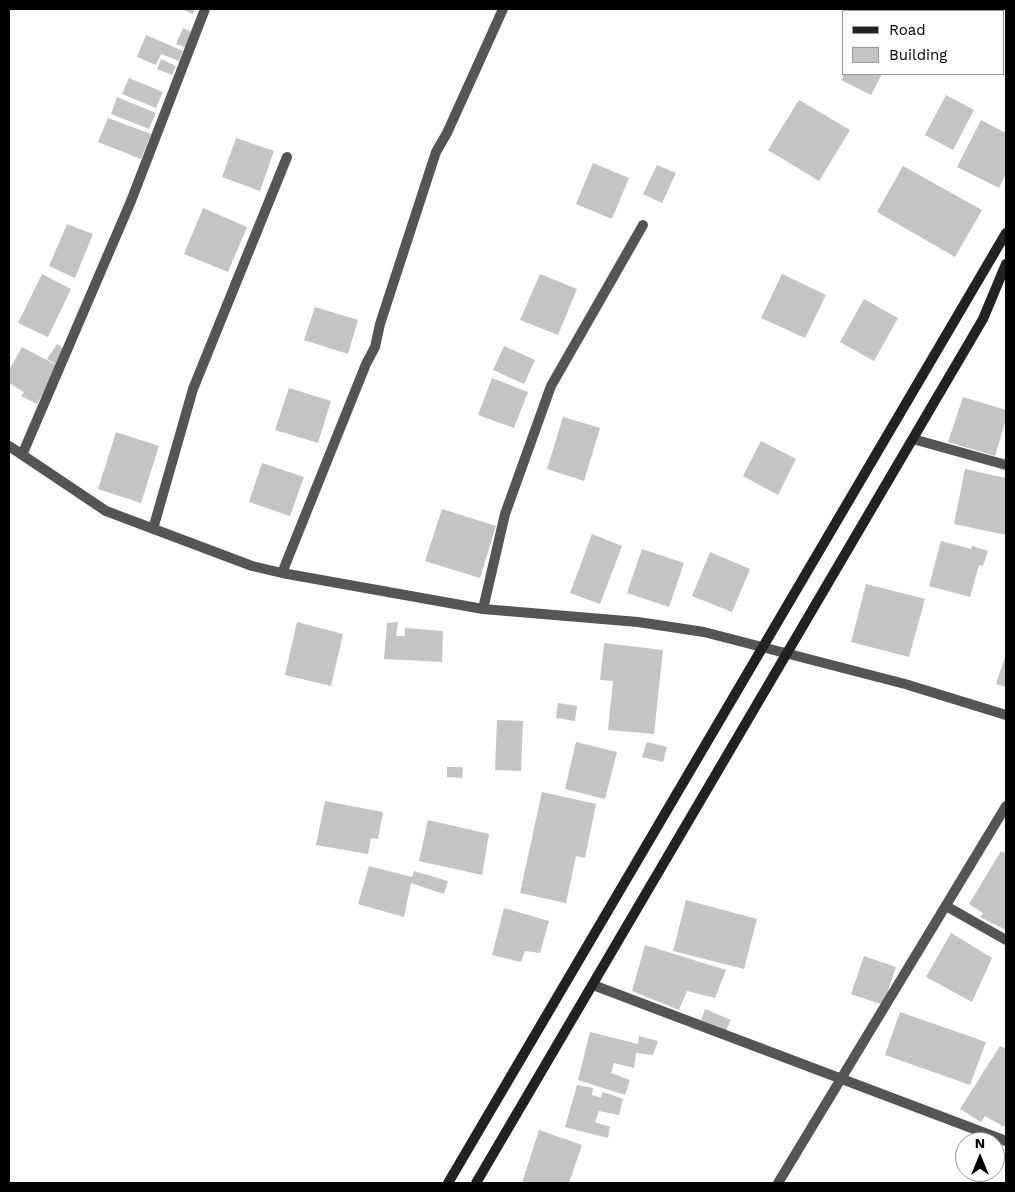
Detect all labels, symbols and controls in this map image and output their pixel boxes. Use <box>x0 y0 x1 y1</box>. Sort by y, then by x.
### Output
legend <box>842 10 1005 75</box>
text: Road <box>889 21 926 39</box>
text: Building <box>889 46 947 64</box>
north arrow <box>955 1132 1005 1182</box>
text: N <box>975 1135 985 1151</box>

